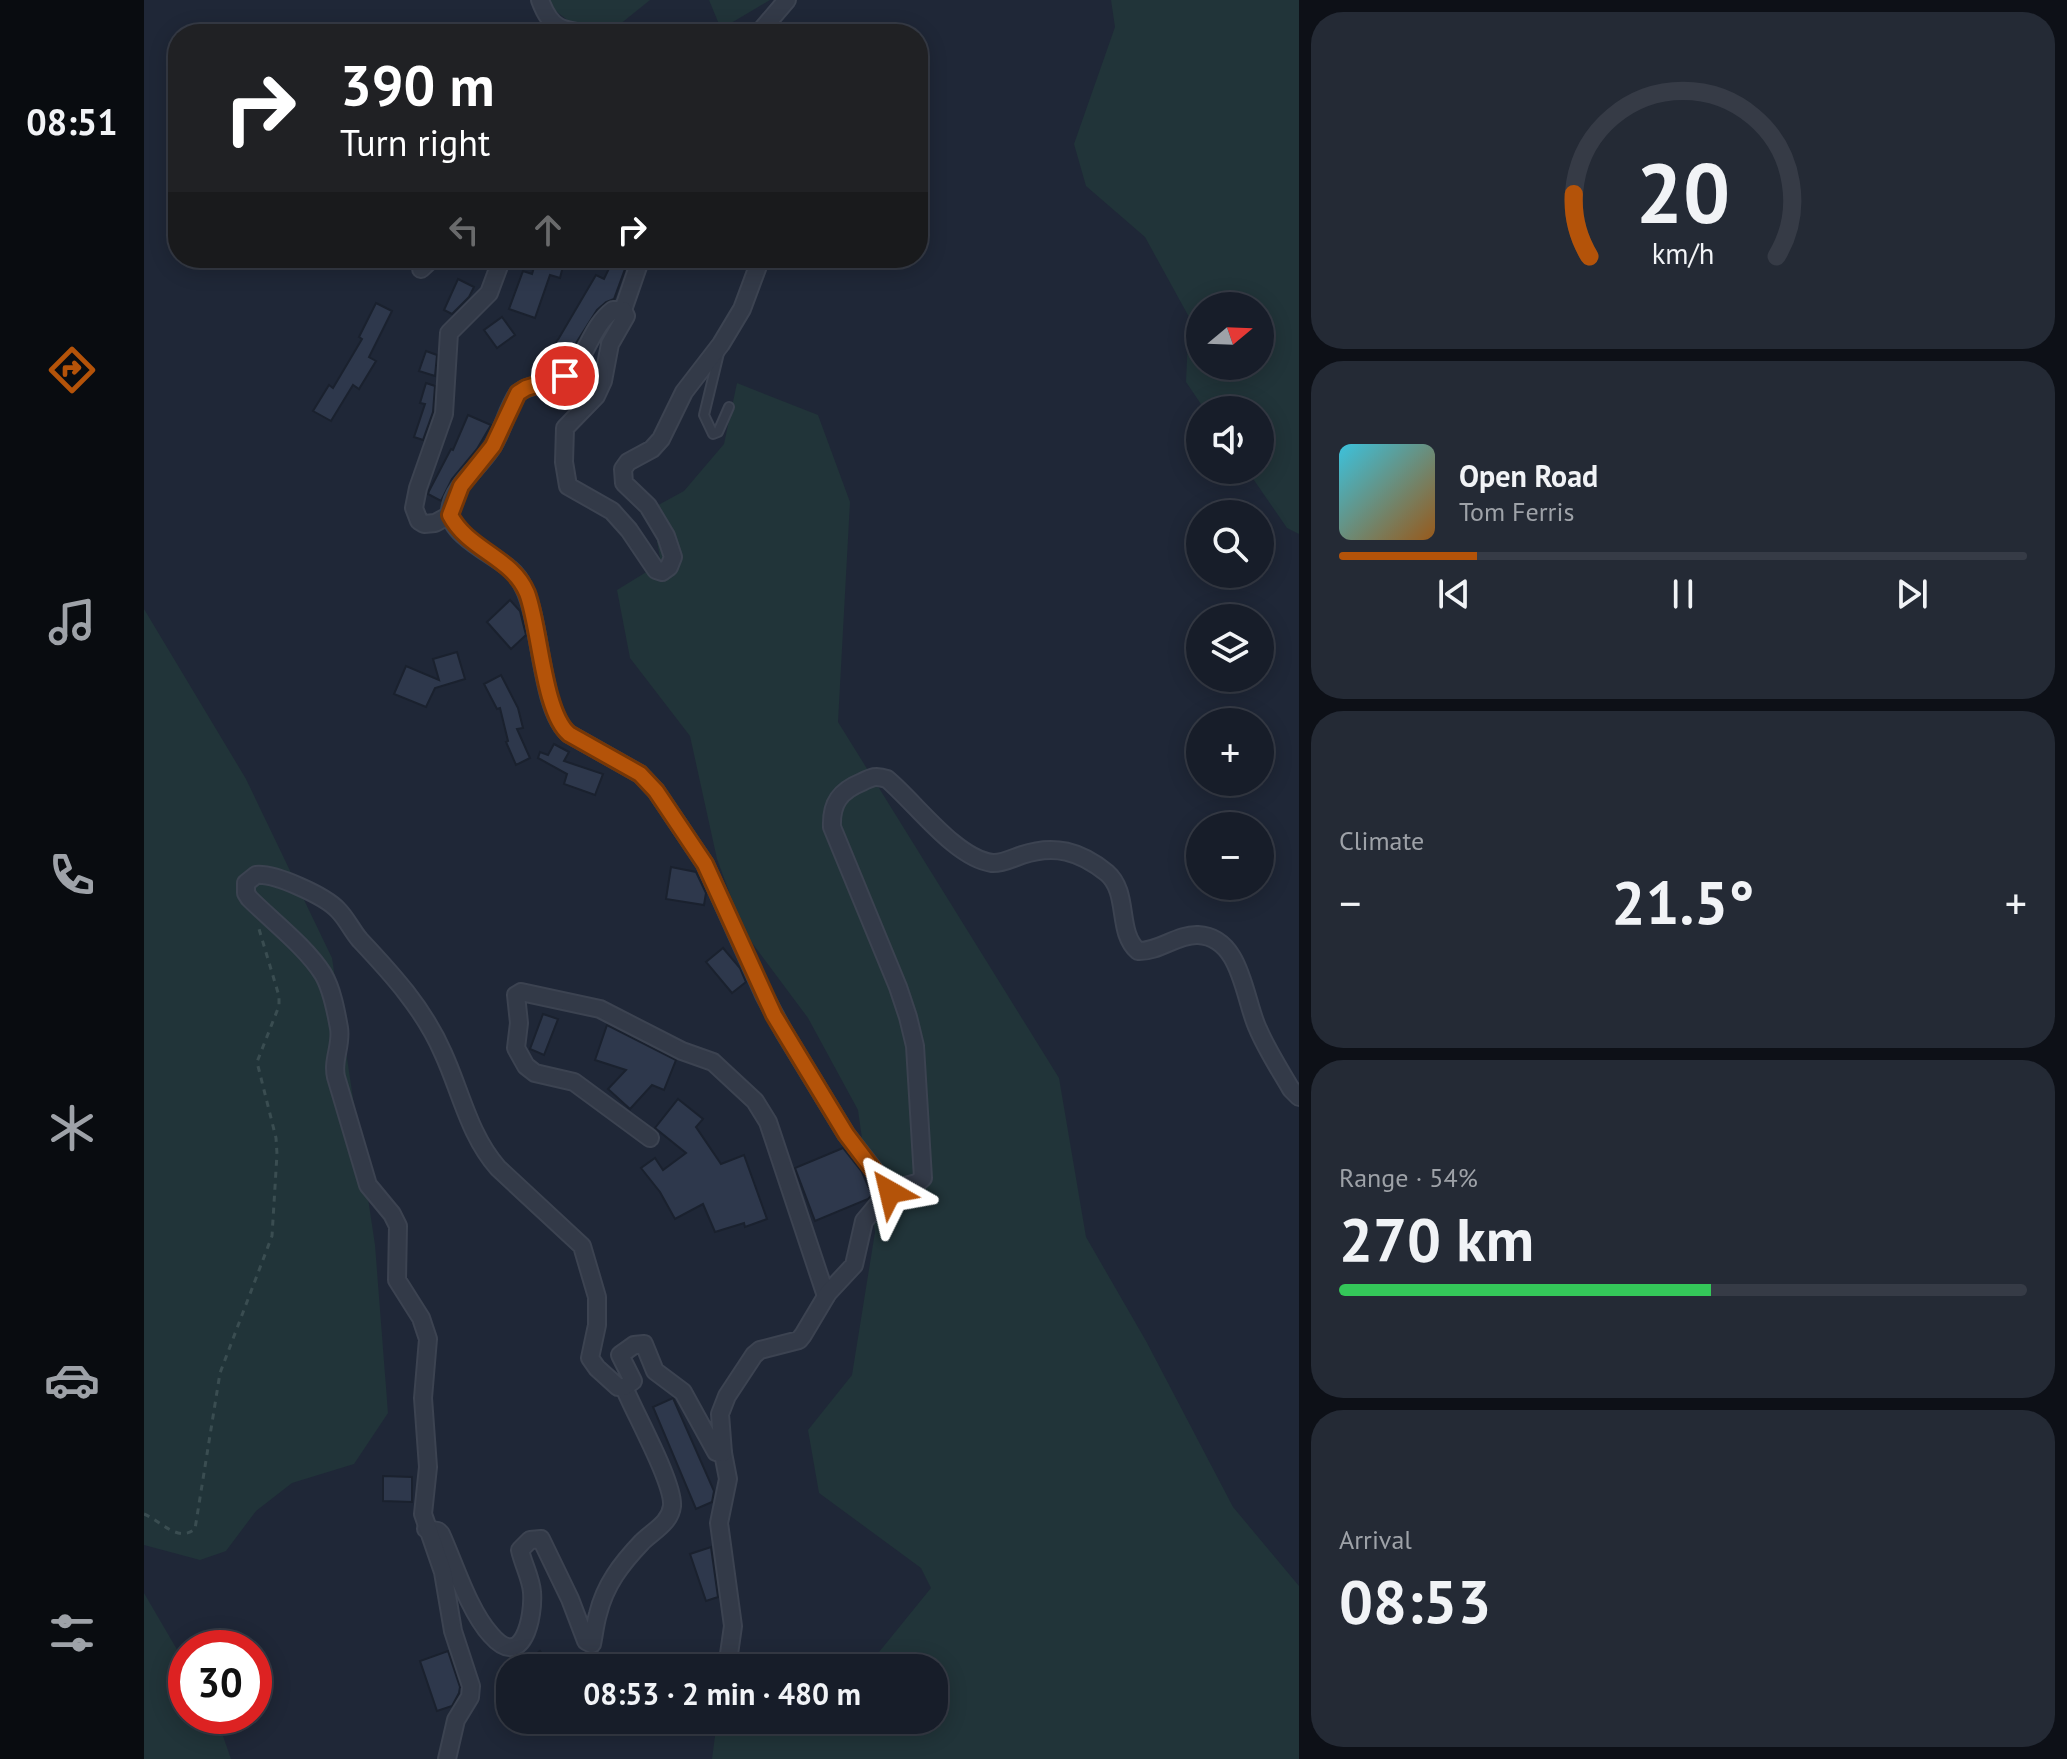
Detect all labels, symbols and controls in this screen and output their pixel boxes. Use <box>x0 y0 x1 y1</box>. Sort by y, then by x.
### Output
text: 390 m <box>340 49 495 121</box>
icon: right <box>208 56 312 160</box>
text: 08:51 <box>26 98 118 145</box>
text: Turn right <box>340 119 490 166</box>
text: 20 <box>1636 137 1730 245</box>
icon: left <box>442 208 486 252</box>
icon: ahead <box>526 208 570 252</box>
icon: right <box>610 208 654 252</box>
text: km/h <box>1652 235 1714 272</box>
north arrow <box>1186 292 1274 380</box>
map controls <box>1186 292 1274 900</box>
icon: directions <box>44 342 100 398</box>
pin <box>531 342 599 410</box>
icon: arrive <box>543 354 587 398</box>
button: sound <box>1186 396 1274 484</box>
text: Open Road <box>1459 456 1598 495</box>
text: Tom Ferris <box>1459 495 1574 528</box>
button: search <box>1186 500 1274 588</box>
icon: previous <box>1432 572 1476 616</box>
icon: pause <box>1661 572 1705 616</box>
icon: next <box>1890 572 1934 616</box>
icon: music <box>44 594 100 650</box>
button: layers <box>1186 604 1274 692</box>
button: + <box>1186 708 1274 796</box>
button: − <box>1186 812 1274 900</box>
text: Climate <box>1339 824 1424 857</box>
icon: phone <box>44 847 100 903</box>
text: 21.5° <box>1611 863 1755 941</box>
text: − <box>1339 874 1361 931</box>
text: + <box>2005 874 2027 931</box>
icon: climate <box>44 1100 100 1156</box>
position arrow <box>848 1150 932 1234</box>
text: Range · 54% <box>1339 1161 1478 1194</box>
text: 270 km <box>1339 1200 1534 1278</box>
icon: car <box>44 1352 100 1408</box>
text: Arrival <box>1339 1523 1412 1556</box>
text: 08:53 <box>1339 1562 1491 1640</box>
icon: filters <box>44 1605 100 1661</box>
speed limit sign: 30 <box>168 1630 272 1734</box>
text: 08:53 · 2 min · 480 m <box>583 1674 861 1713</box>

